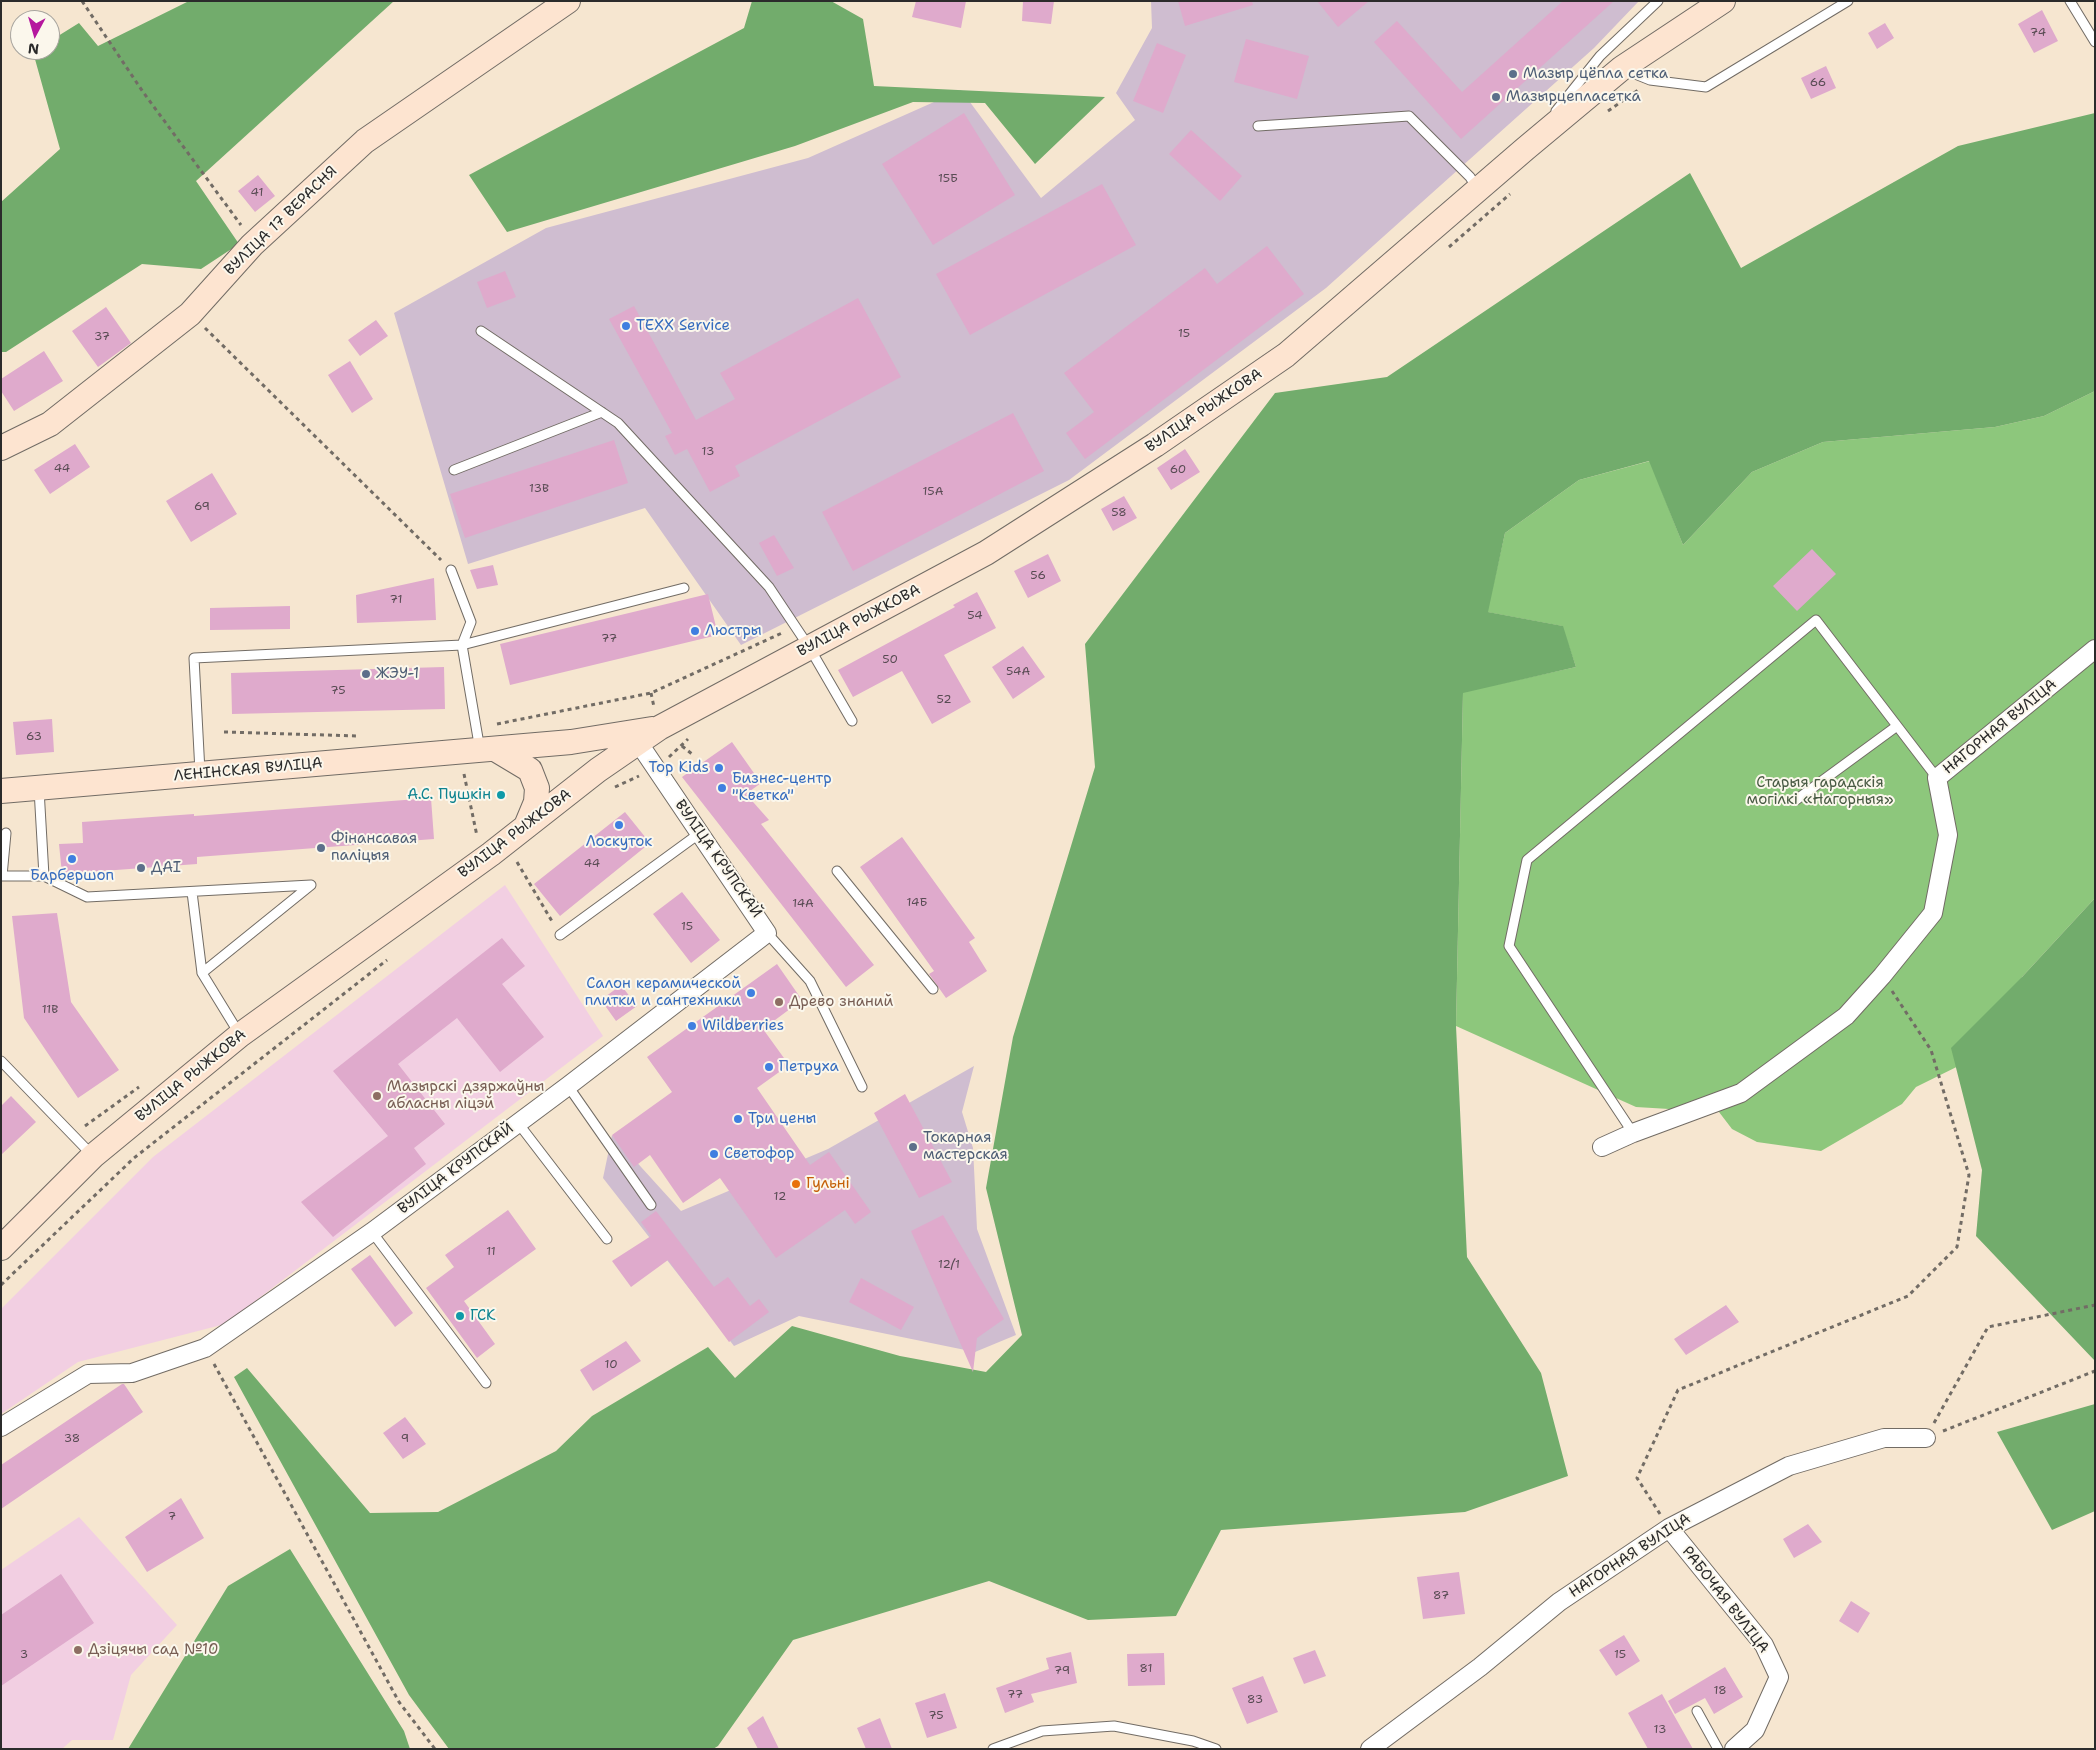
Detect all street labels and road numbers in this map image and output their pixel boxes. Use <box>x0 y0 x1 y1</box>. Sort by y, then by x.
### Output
street label: ВУЛІЦА 17 ВЕРАСНЯ <box>221 163 341 279</box>
street label: ВУЛІЦА РЫЖКОВА <box>1142 365 1266 457</box>
street label: ВУЛІЦА РЫЖКОВА <box>794 581 924 661</box>
street label: НАГОРНАЯ ВУЛІЦА <box>1940 676 2060 778</box>
street label: ЛЕНІНСКАЯ ВУЛІЦА <box>173 755 323 785</box>
street label: ВУЛІЦА РЫЖКОВА <box>455 786 575 882</box>
street label: ВУЛІЦА КРУПСКАЙ <box>671 797 765 921</box>
street label: ВУЛІЦА РЫЖКОВА <box>132 1026 250 1126</box>
street label: ВУЛІЦА КРУПСКАЙ <box>395 1120 517 1218</box>
street label: НАГОРНАЯ ВУЛІЦА <box>1566 1510 1694 1602</box>
street label: РАБОЧАЯ ВУЛІЦА <box>1678 1543 1772 1657</box>

